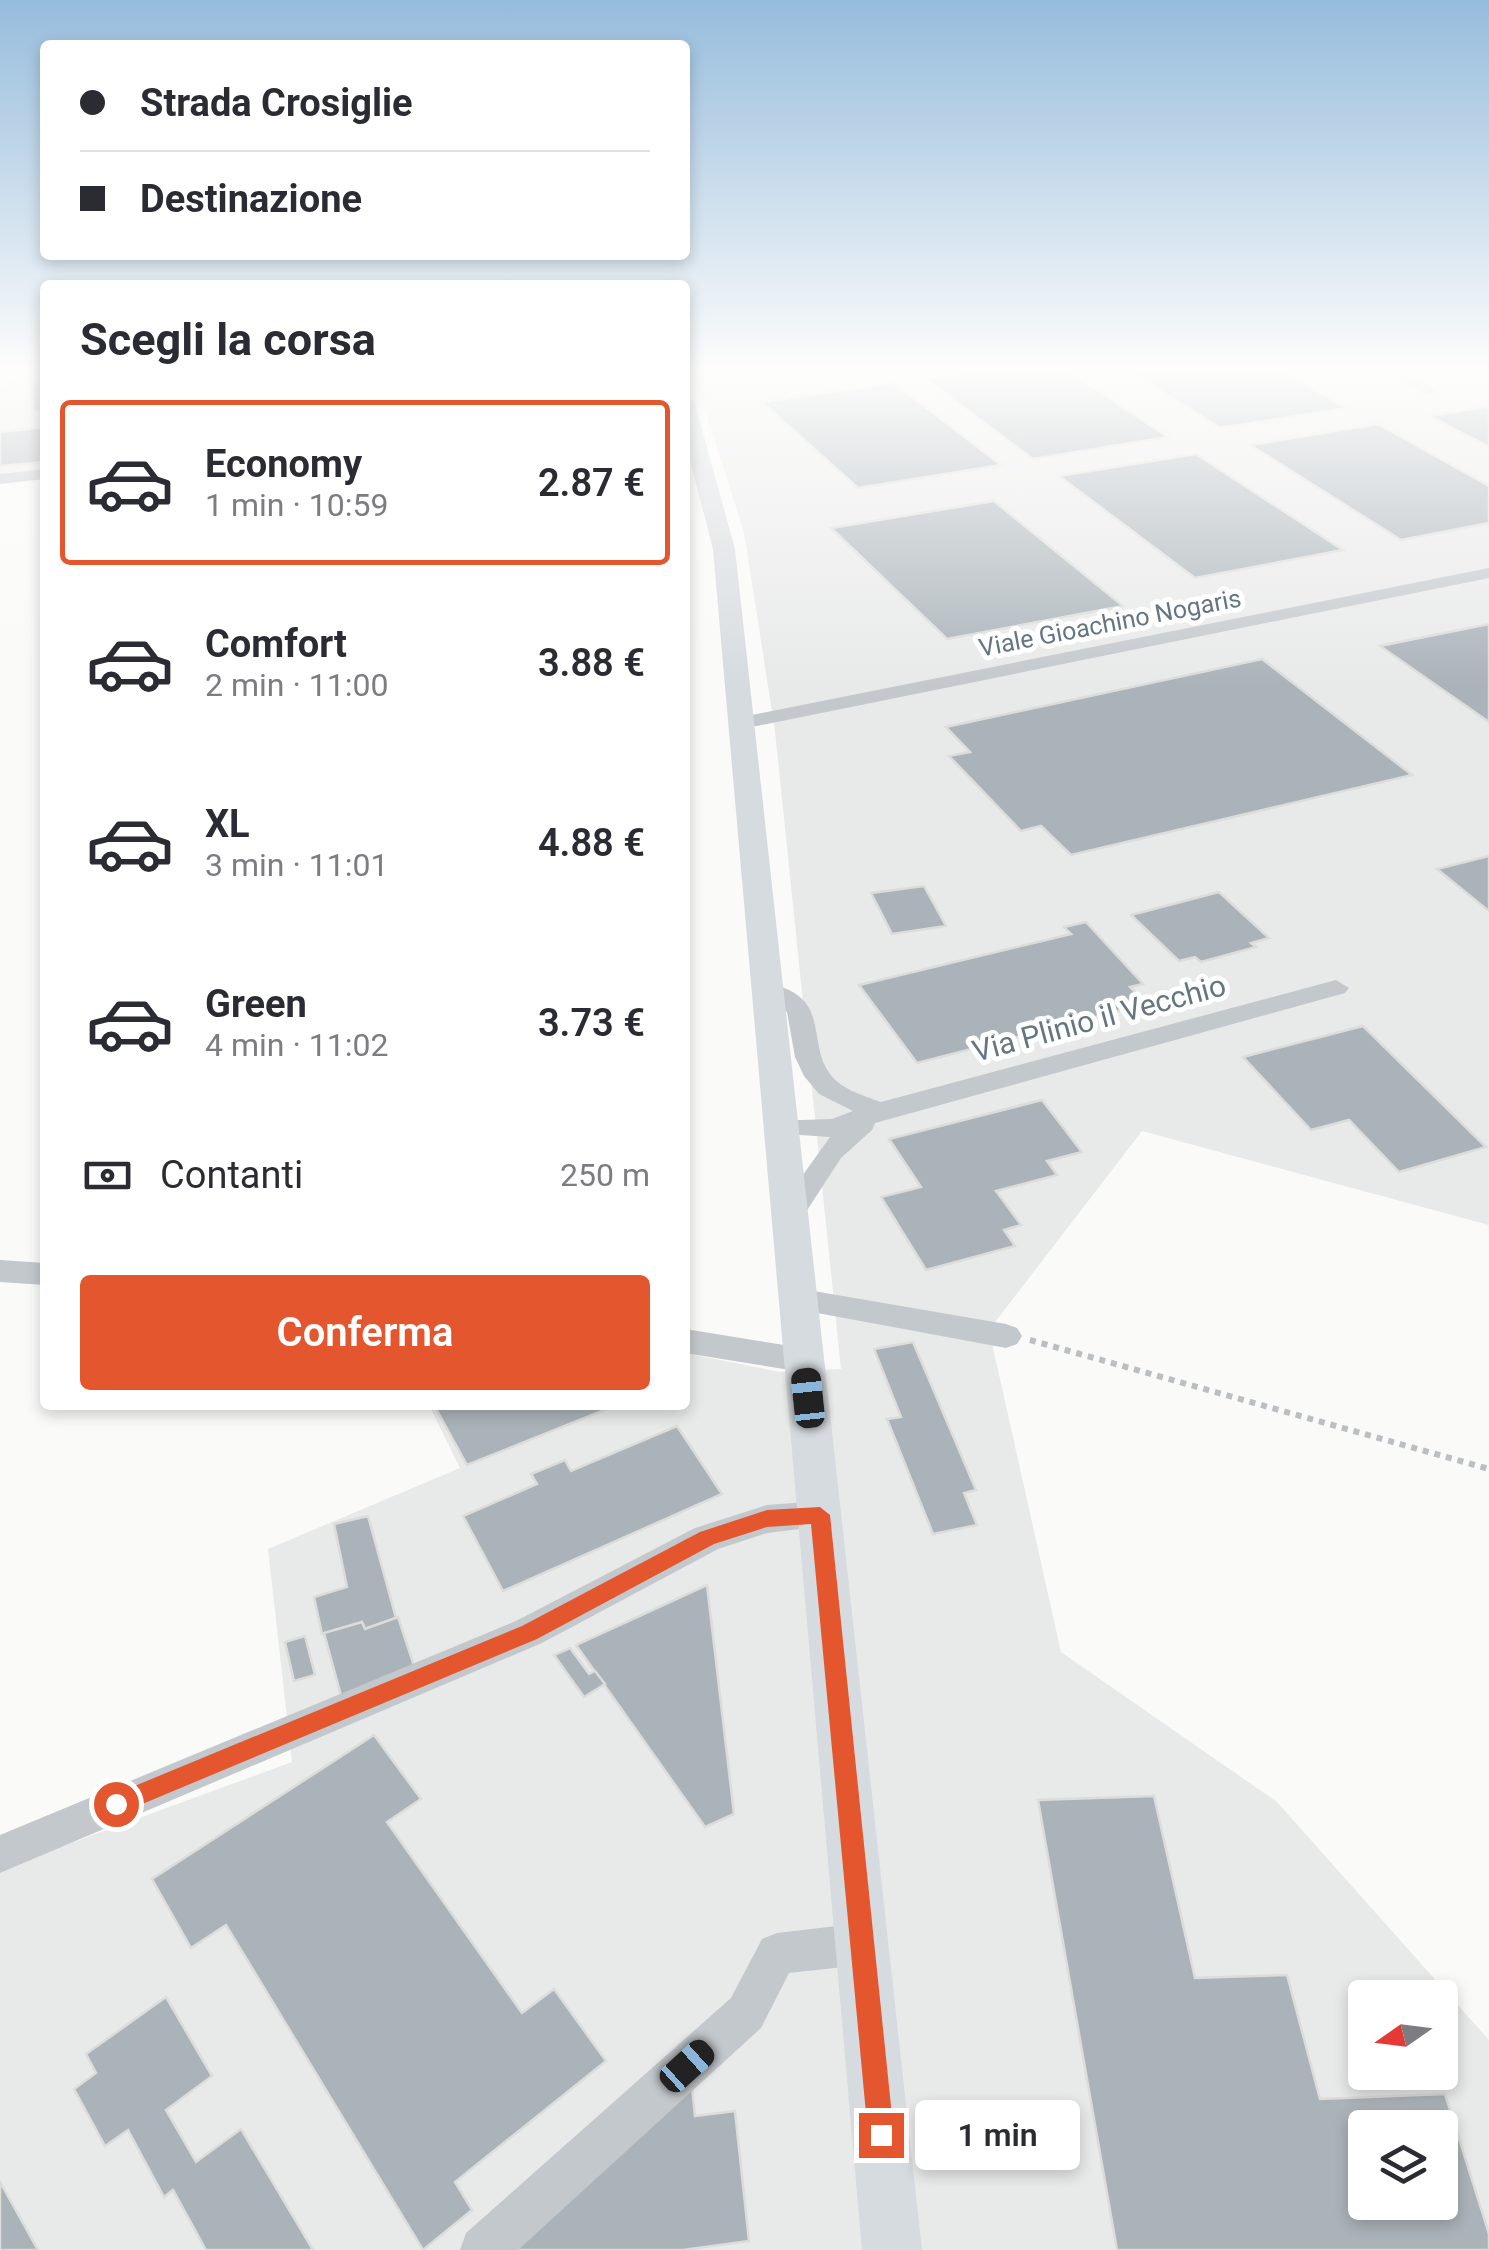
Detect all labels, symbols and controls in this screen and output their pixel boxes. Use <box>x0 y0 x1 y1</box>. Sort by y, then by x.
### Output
text: Strada Crosiglie <box>140 81 413 125</box>
text: Destinazione <box>140 177 362 221</box>
text: Scegli la corsa <box>80 313 376 366</box>
icon: car <box>85 438 175 528</box>
text: Economy <box>205 442 362 486</box>
text: 2.87 € <box>538 461 645 505</box>
text: 1 min · 10:59 <box>205 486 388 524</box>
street label: Viale Gioachino Nogaris <box>976 583 1244 663</box>
icon: car <box>85 618 175 708</box>
text: Comfort <box>205 622 347 666</box>
text: 3.88 € <box>538 641 645 685</box>
text: 2 min · 11:00 <box>205 666 388 704</box>
icon: car <box>85 798 175 888</box>
text: XL <box>205 802 250 846</box>
text: 4.88 € <box>538 821 645 865</box>
text: 3 min · 11:01 <box>205 846 388 884</box>
street label: Via Plinio il Vecchio <box>969 967 1229 1069</box>
icon: car <box>85 978 175 1068</box>
text: Green <box>205 982 307 1026</box>
text: 3.73 € <box>538 1001 645 1045</box>
text: 4 min · 11:02 <box>205 1026 388 1064</box>
icon: cash <box>80 1148 135 1203</box>
text: Contanti <box>160 1153 303 1197</box>
text: 250 m <box>560 1156 650 1194</box>
button: Conferma <box>80 1275 650 1390</box>
car <box>790 1367 826 1429</box>
route start <box>94 1782 139 1827</box>
north arrow <box>1348 1980 1458 2090</box>
map controls <box>1348 1980 1458 2220</box>
car <box>655 2035 719 2097</box>
callout: 1 min <box>916 2100 1081 2170</box>
button: layers <box>1348 2110 1458 2220</box>
route end <box>859 2113 904 2158</box>
text: 1 min <box>957 2116 1038 2154</box>

